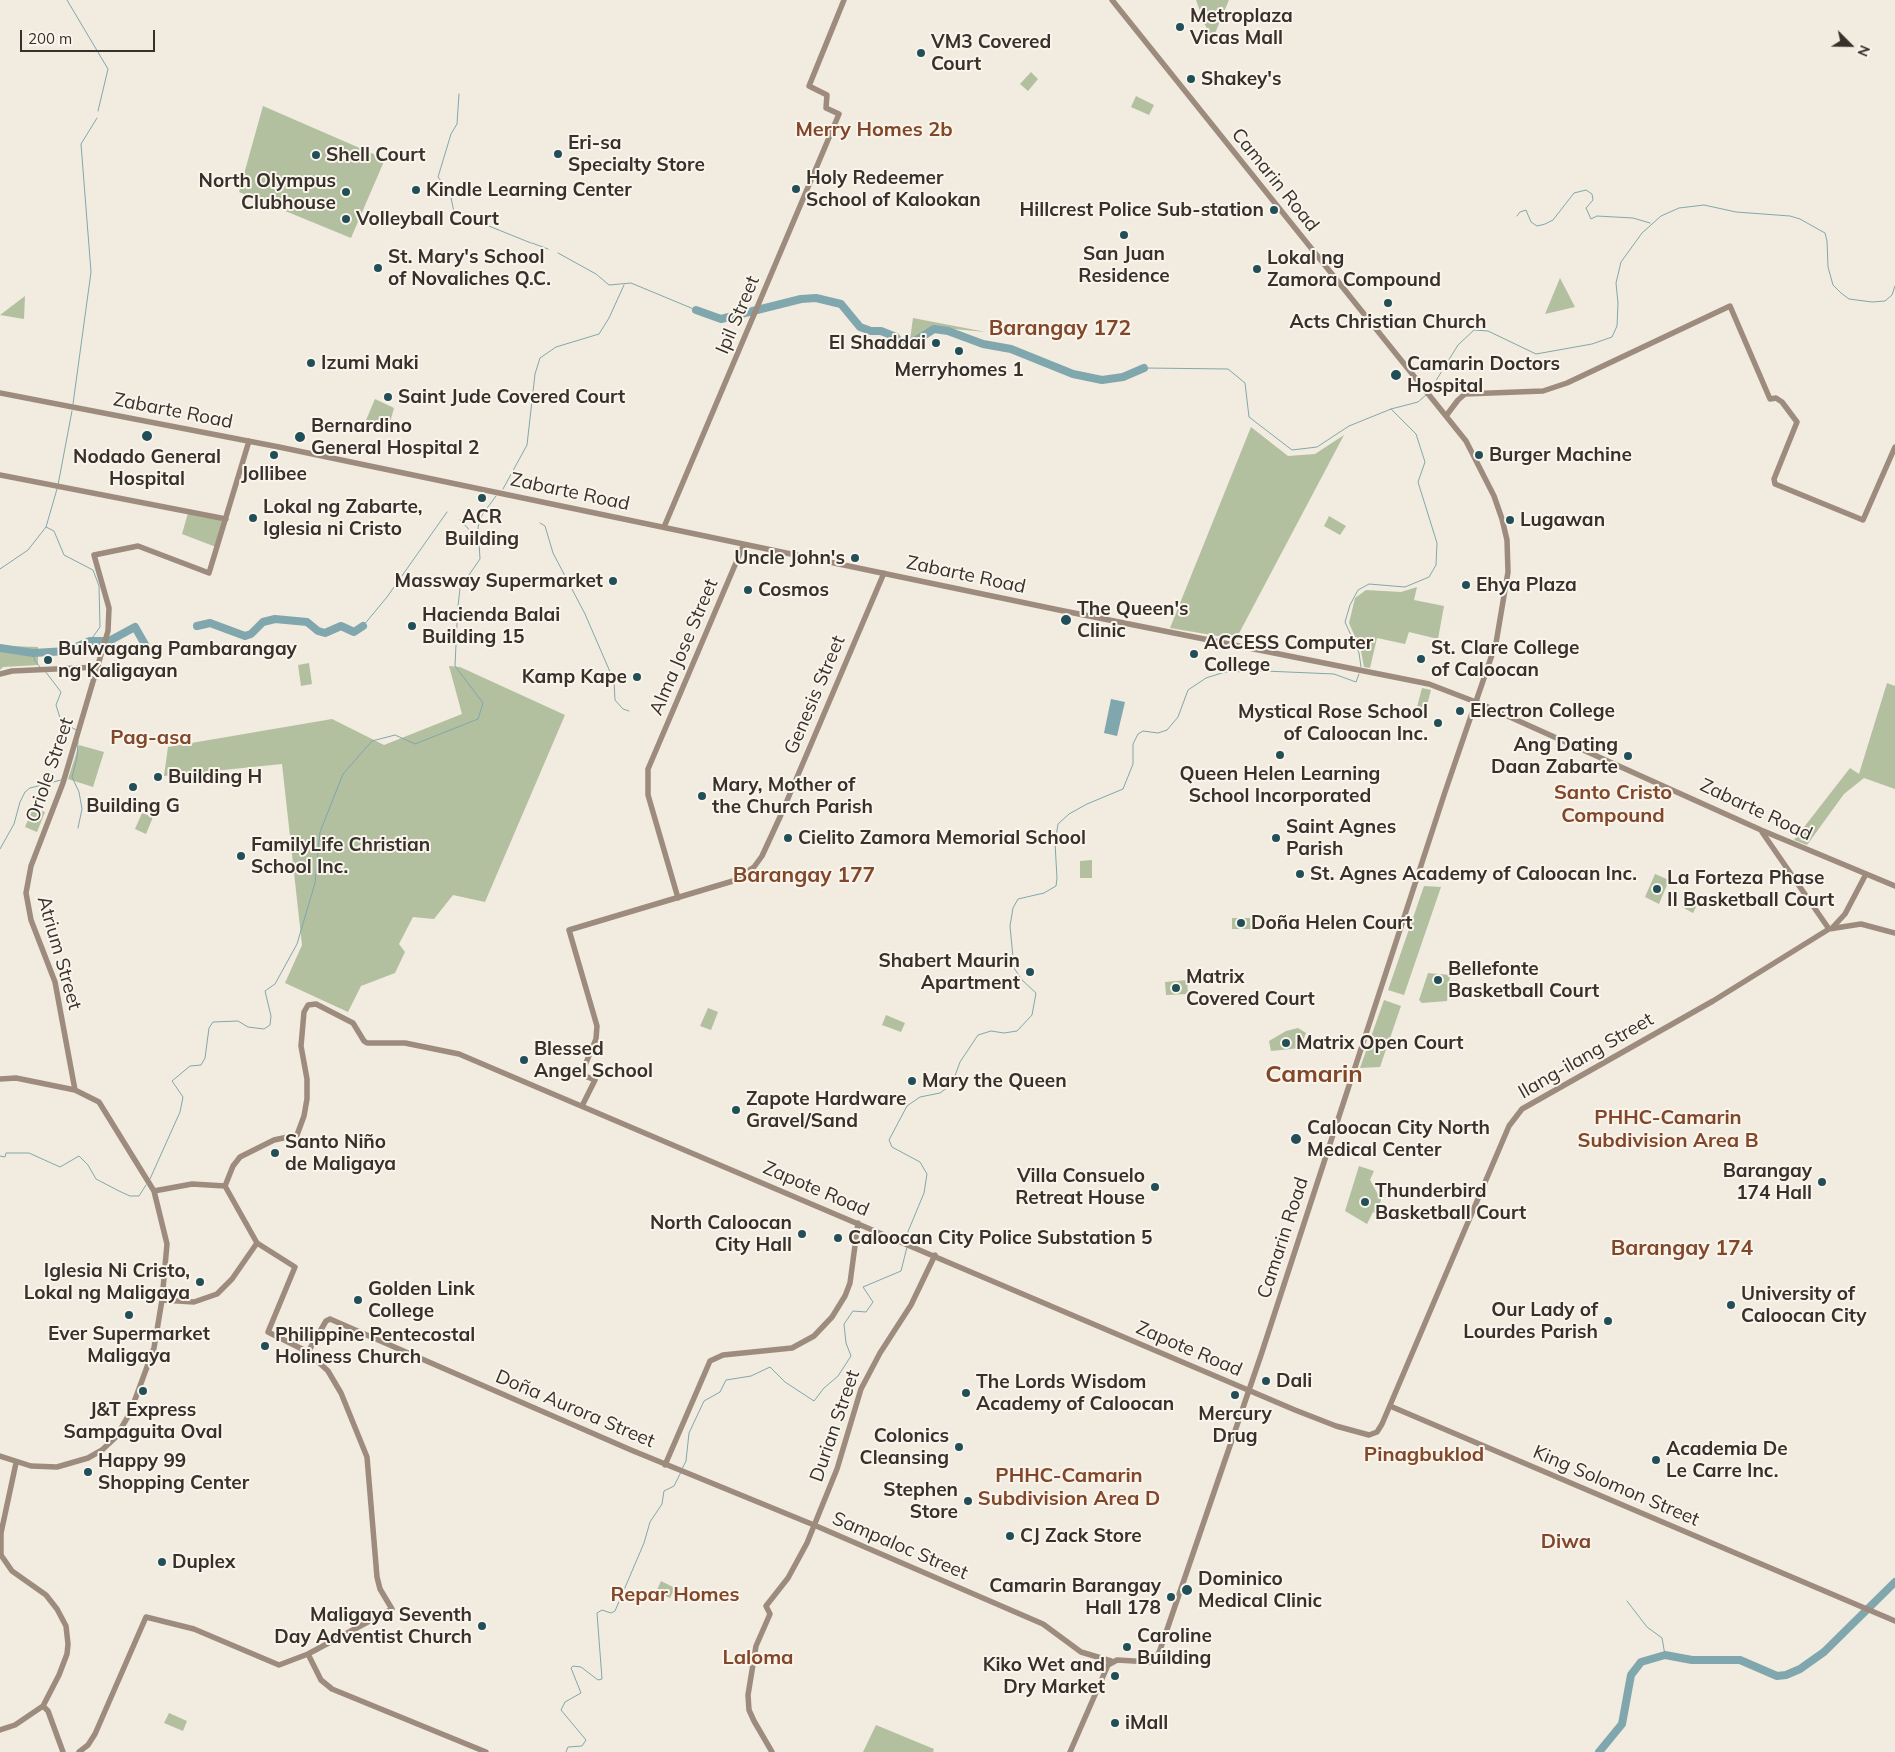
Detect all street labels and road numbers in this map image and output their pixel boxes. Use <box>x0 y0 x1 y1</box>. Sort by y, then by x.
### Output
street label: Camarin Road <box>1226 124 1324 236</box>
street label: Ipil Street <box>711 272 765 358</box>
street label: Zabarte Road <box>111 388 235 434</box>
street label: Zabarte Road <box>508 468 632 516</box>
street label: Zabarte Road <box>904 551 1028 599</box>
street label: Alma Jose Street <box>645 575 723 719</box>
street label: Genesis Street <box>780 632 850 758</box>
street label: Oriole Street <box>21 715 79 825</box>
street label: Zabarte Road <box>1696 774 1816 846</box>
street label: Atrium Street <box>32 894 86 1012</box>
street label: Ilang-ilang Street <box>1514 1008 1658 1104</box>
street label: Zapote Road <box>759 1156 873 1222</box>
street label: Camarin Road <box>1253 1174 1313 1302</box>
street label: Zapote Road <box>1132 1316 1246 1382</box>
street label: Doña Aurora Street <box>492 1365 658 1453</box>
street label: Durian Street <box>805 1367 865 1485</box>
street label: King Solomon Street <box>1529 1441 1703 1531</box>
street label: Sampaloc Street <box>829 1507 971 1585</box>

